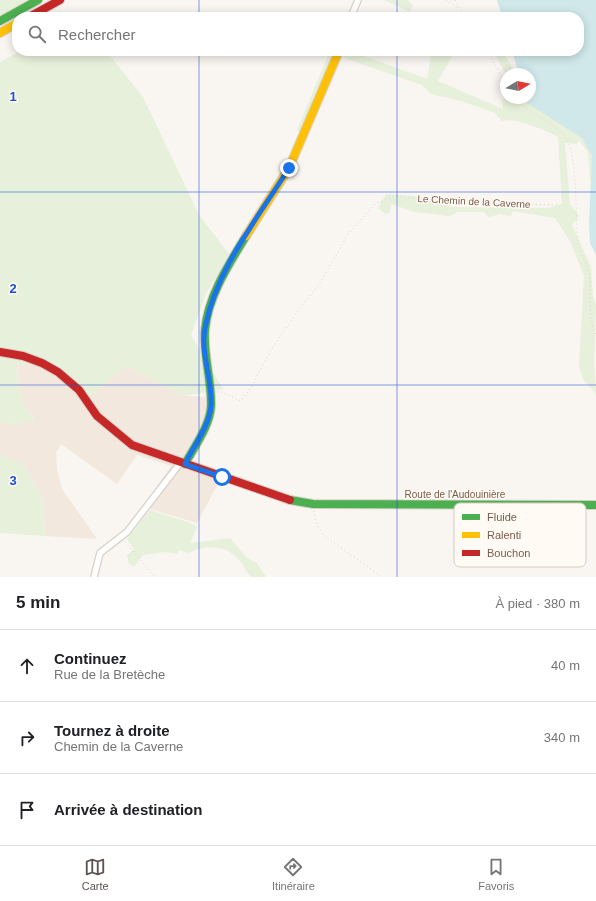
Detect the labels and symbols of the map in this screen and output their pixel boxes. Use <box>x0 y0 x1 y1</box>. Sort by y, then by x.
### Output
north arrow <box>500 68 536 104</box>
text: 1 <box>9 89 17 104</box>
route end <box>280 159 298 177</box>
street label: Le Chemin de la Caverne <box>417 193 531 210</box>
text: 2 <box>9 281 17 296</box>
route start <box>213 468 231 486</box>
text: 3 <box>9 473 17 488</box>
street label: Route de l'Audouinière <box>405 489 506 500</box>
legend <box>454 503 586 567</box>
text: Fluide <box>487 511 517 523</box>
text: Ralenti <box>487 529 521 541</box>
text: Bouchon <box>487 547 530 559</box>

